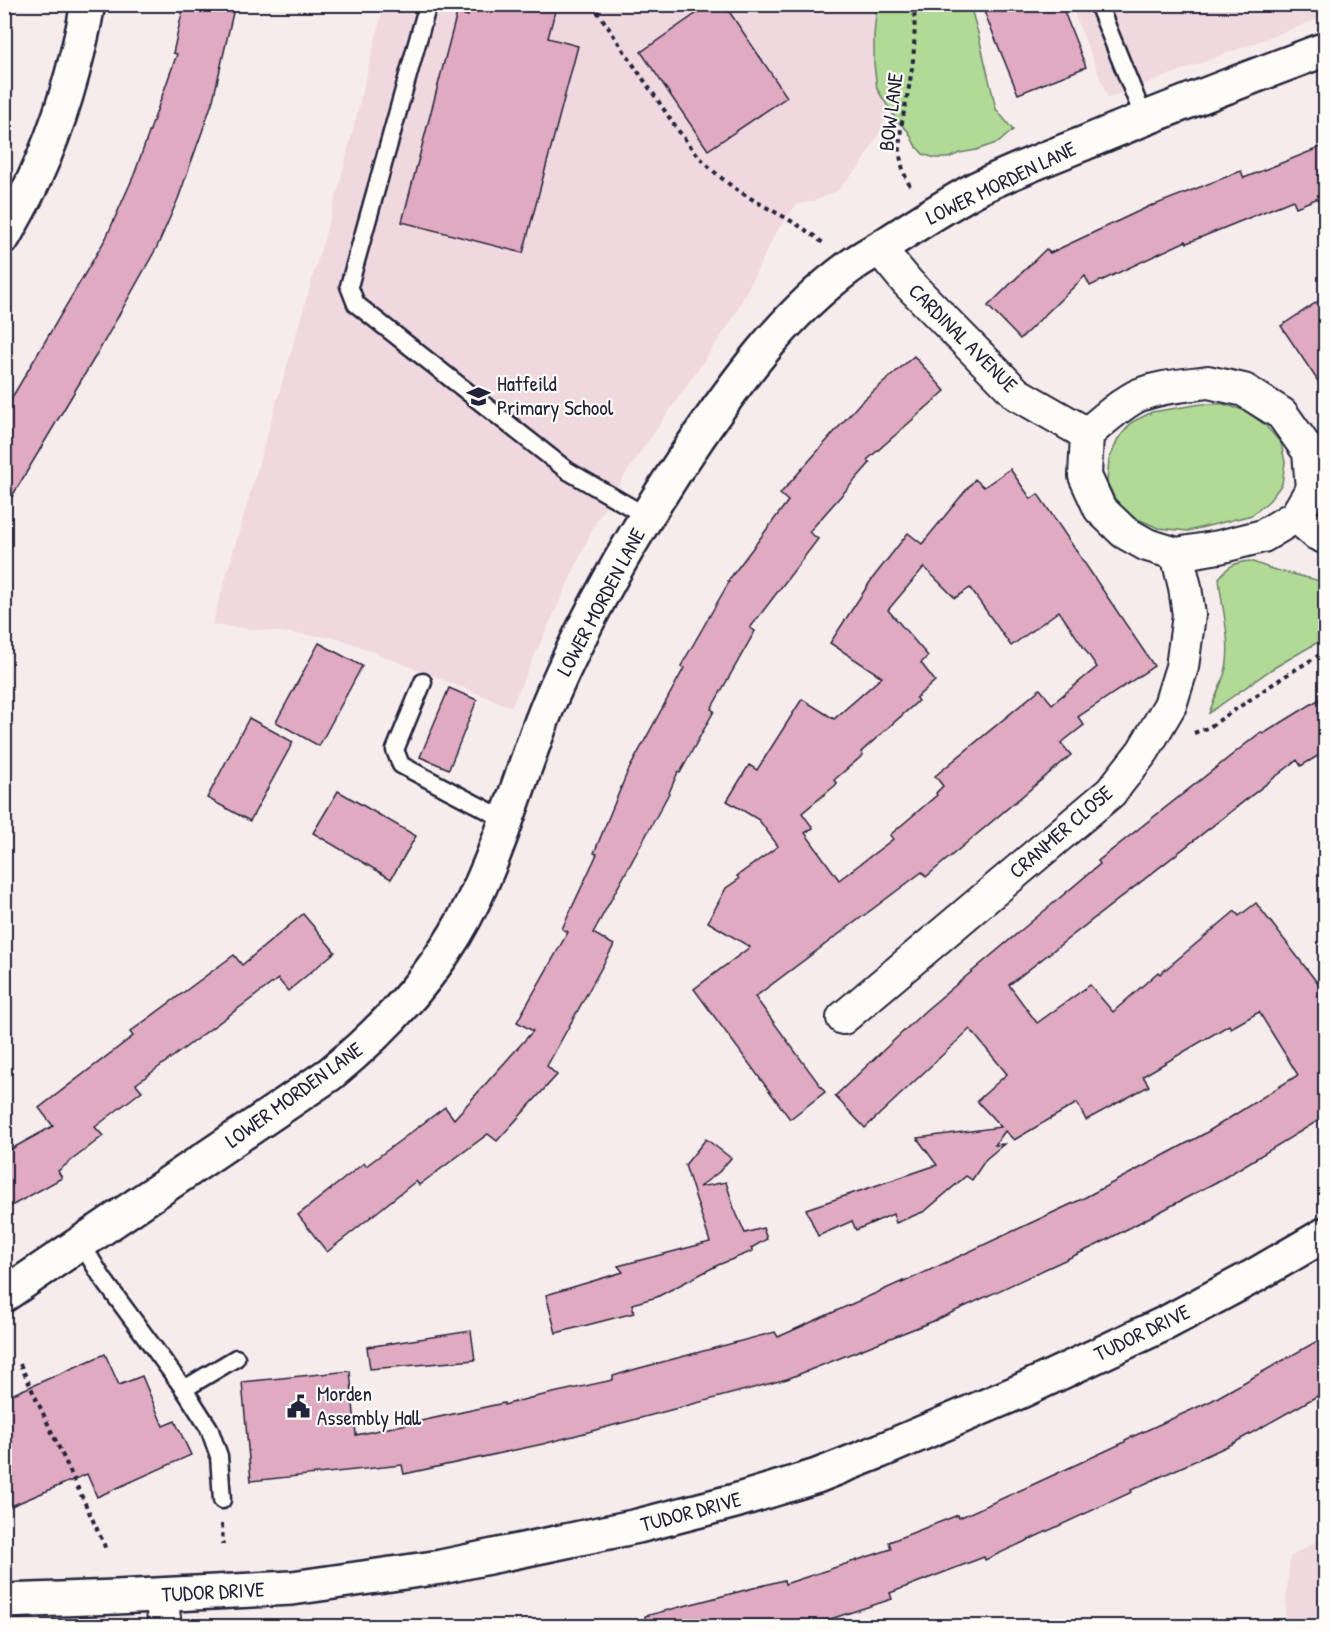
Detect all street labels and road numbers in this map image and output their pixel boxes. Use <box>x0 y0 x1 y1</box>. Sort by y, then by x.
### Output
street label: BOW LANE <box>871 71 910 153</box>
street label: LOWER MORDEN LANE <box>921 134 1081 231</box>
street label: CARDINAL AVENUE <box>902 277 1024 399</box>
street label: LOWER MORDEN LANE <box>549 523 652 681</box>
street label: CRANMER CLOSE <box>1003 779 1119 885</box>
street label: LOWER MORDEN LANE <box>219 1035 368 1154</box>
street label: TUDOR DRIVE <box>1089 1297 1194 1368</box>
street label: TUDOR DRIVE <box>637 1484 744 1539</box>
street label: TUDOR DRIVE <box>161 1574 265 1609</box>

